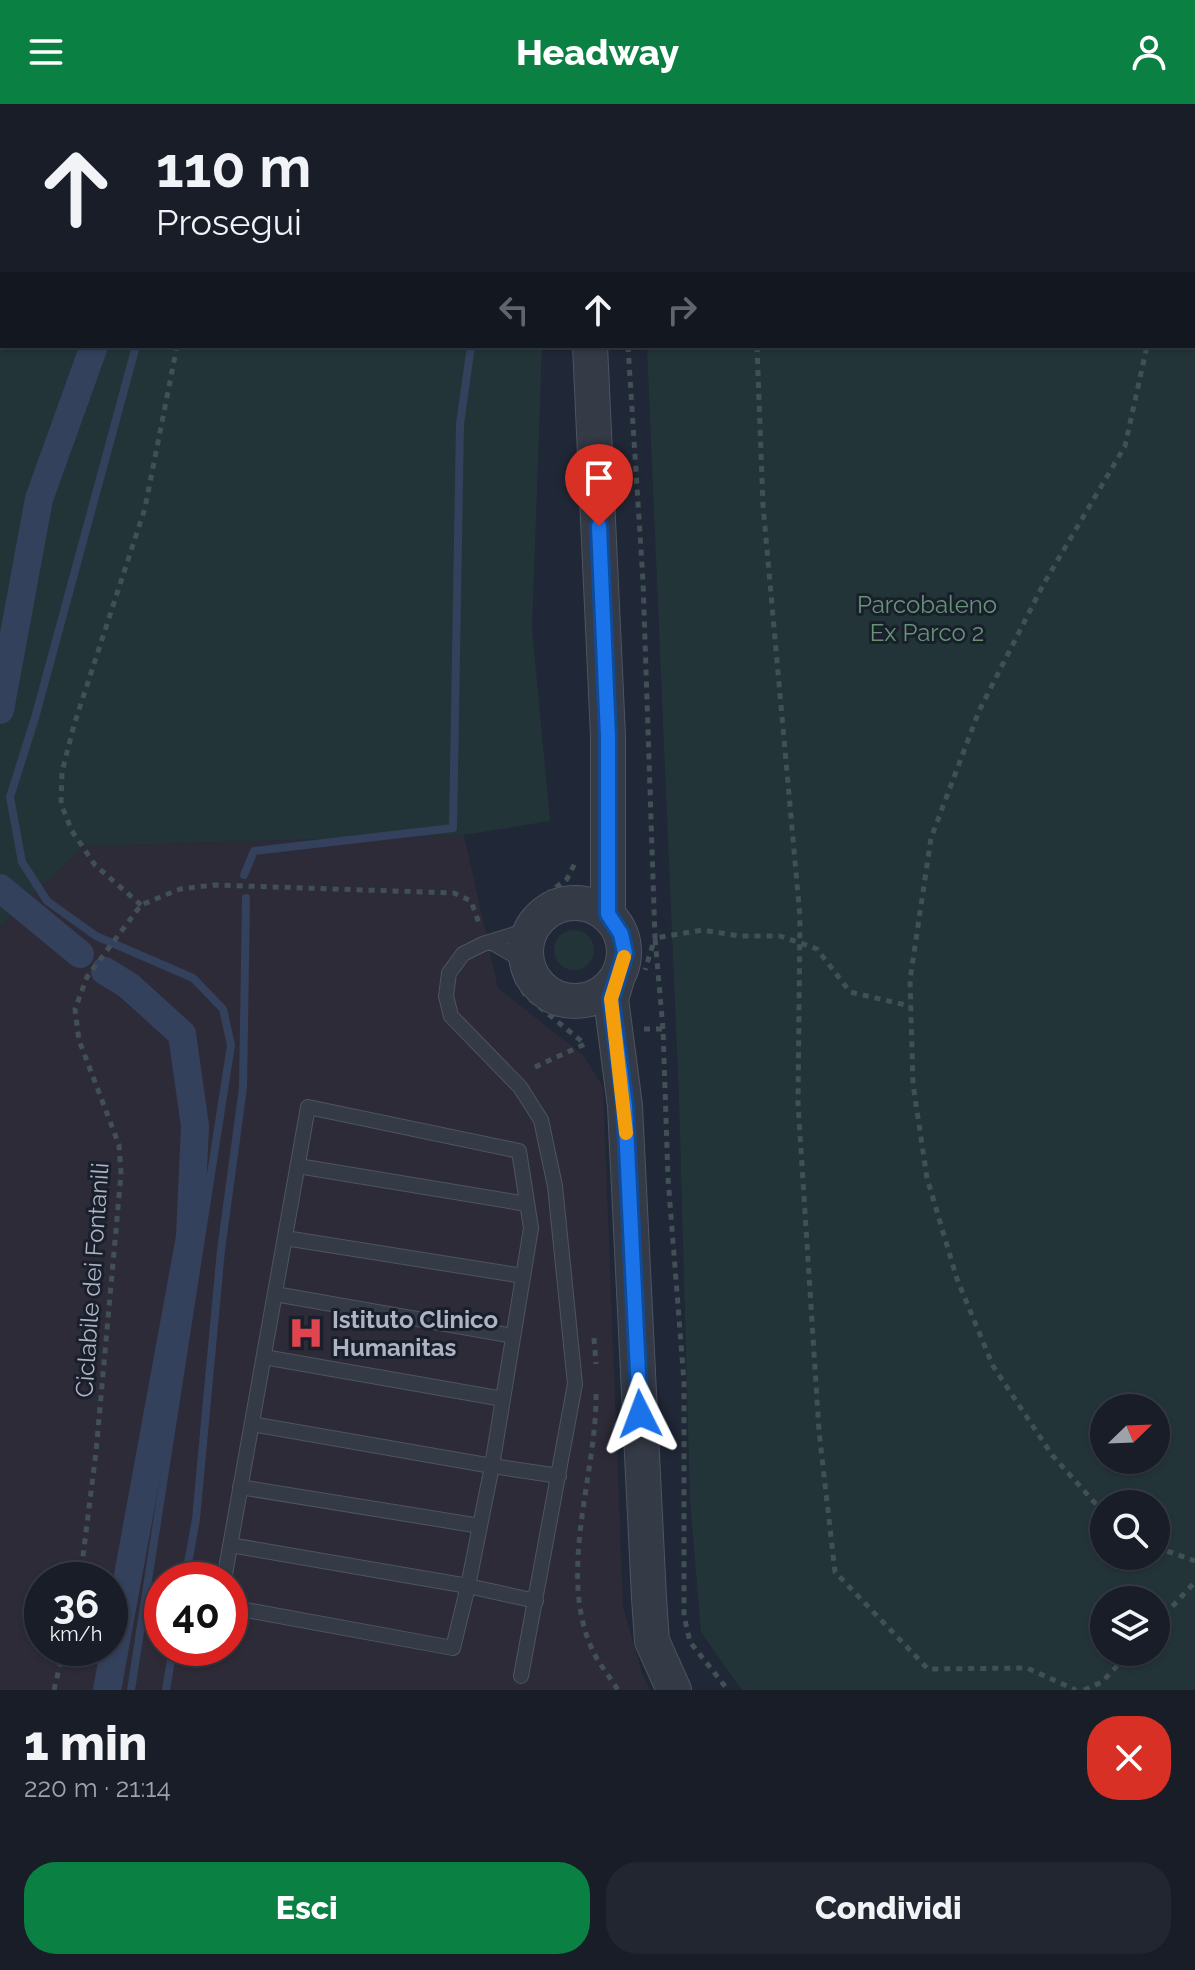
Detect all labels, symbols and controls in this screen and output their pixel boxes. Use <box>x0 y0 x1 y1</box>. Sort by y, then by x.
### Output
icon: menu <box>24 30 68 74</box>
icon: person <box>1127 30 1171 74</box>
text: Headway <box>516 31 679 73</box>
text: 110 m <box>156 134 311 200</box>
icon: ahead <box>24 136 128 240</box>
text: Prosegui <box>156 201 302 243</box>
icon: left <box>492 288 536 332</box>
icon: ahead <box>576 288 620 332</box>
icon: right <box>660 288 704 332</box>
pin <box>565 444 633 526</box>
icon: arrive <box>577 456 621 500</box>
park label: Parcobaleno Ex Parco 2 <box>857 590 997 647</box>
street label: Ciclabile dei Fontanili <box>69 1162 115 1398</box>
place label: Istituto Clinico Humanitas <box>332 1305 498 1362</box>
hospital icon: Istituto Clinico Humanitas <box>287 1314 325 1352</box>
position arrow <box>598 1372 682 1456</box>
north arrow <box>1090 1394 1170 1474</box>
map controls <box>1090 1394 1170 1666</box>
button: search <box>1090 1490 1170 1570</box>
speed limit sign: 40 <box>144 1562 248 1666</box>
text: 36 <box>53 1580 99 1627</box>
button: layers <box>1090 1586 1170 1666</box>
text: km/h <box>50 1622 102 1646</box>
text: 1 min <box>24 1715 147 1771</box>
button: close <box>1087 1716 1171 1800</box>
text: 220 m · 21:14 <box>24 1773 171 1803</box>
button: Esci <box>24 1862 590 1954</box>
button: Condividi <box>606 1862 1171 1954</box>

